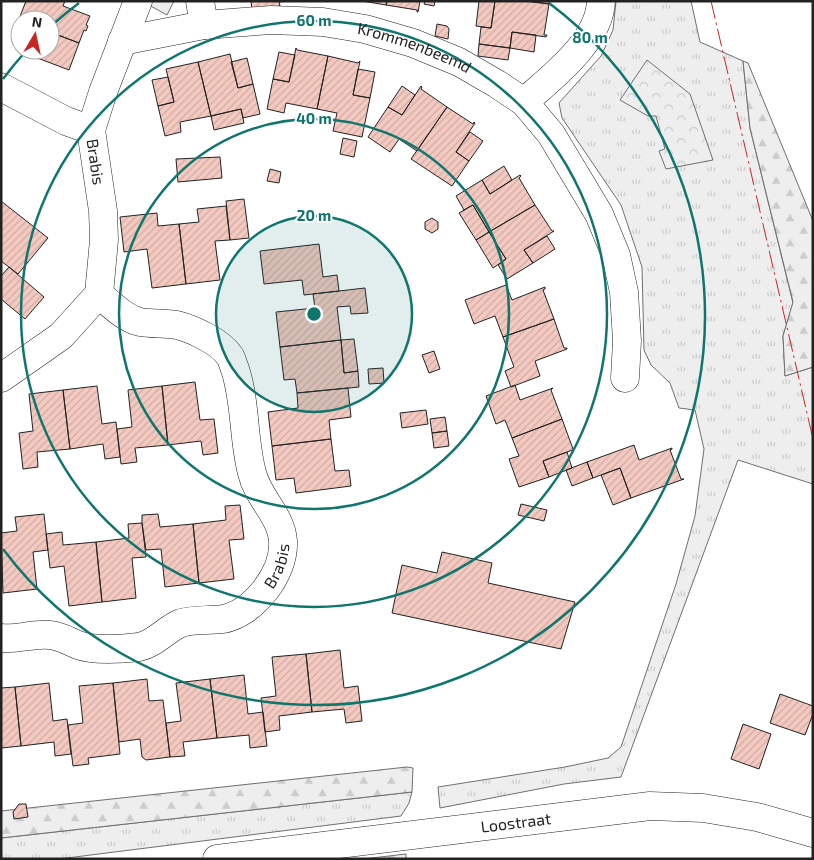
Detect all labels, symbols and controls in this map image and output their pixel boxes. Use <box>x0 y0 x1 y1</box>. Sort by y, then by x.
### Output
north arrow <box>10 10 60 60</box>
text: 60 m <box>297 11 331 29</box>
text: N <box>31 12 43 31</box>
street label: Krommenbeemd <box>356 18 475 76</box>
text: 80 m <box>572 28 608 46</box>
text: 40 m <box>296 109 332 127</box>
street label: Brabis <box>83 137 109 186</box>
text: 20 m <box>297 206 331 224</box>
centre of rings <box>305 305 323 323</box>
street label: Brabis <box>259 543 292 592</box>
street label: Loostraat <box>479 808 552 836</box>

